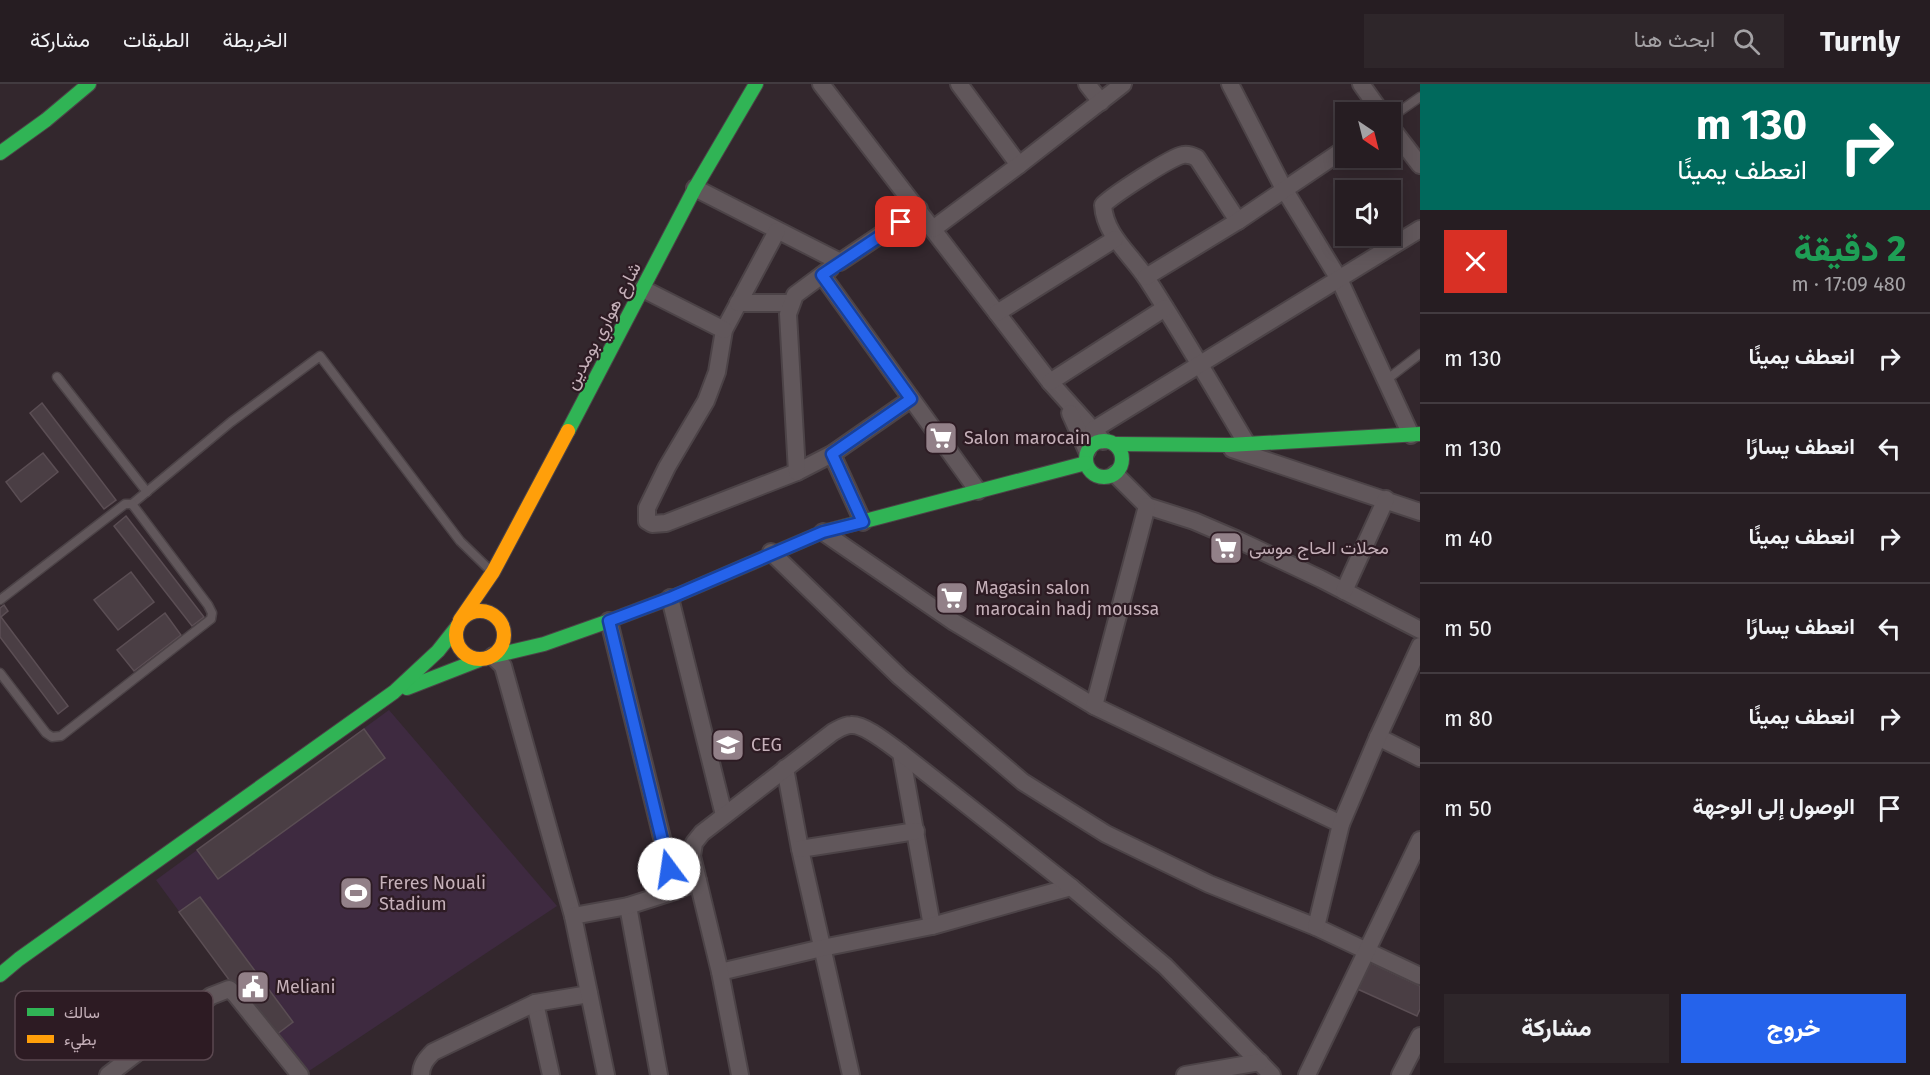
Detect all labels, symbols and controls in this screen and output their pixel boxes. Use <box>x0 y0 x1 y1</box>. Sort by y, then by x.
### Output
search box <box>1364 14 1784 68</box>
icon: search <box>1730 25 1763 58</box>
text: Turnly <box>1820 25 1900 58</box>
text: ابحث هنا <box>1634 26 1715 53</box>
text: مشاركة <box>30 27 90 53</box>
text: الطبقات <box>123 27 190 53</box>
text: الخريطة <box>223 27 288 53</box>
text: 130 m <box>1696 100 1807 150</box>
north arrow <box>1335 102 1401 168</box>
map controls <box>1335 102 1401 246</box>
icon: right <box>1828 108 1906 186</box>
text: انعطف يمينًا <box>1677 154 1807 186</box>
button: sound <box>1335 180 1401 246</box>
pin <box>875 196 926 247</box>
icon: arrive <box>884 205 917 238</box>
text: 2 دقيقة <box>1794 227 1906 271</box>
button: close <box>1444 230 1507 293</box>
street label: شارع هواري بومدين <box>560 259 649 395</box>
text: 480 m · 17:09 <box>1792 272 1906 296</box>
icon: right <box>1873 342 1906 375</box>
text: انعطف يمينًا <box>1748 343 1855 370</box>
text: 130 m <box>1444 345 1501 372</box>
supermarket icon: Salon marocain <box>923 420 959 456</box>
place label: Salon marocain <box>964 427 1090 449</box>
icon: left <box>1873 432 1906 465</box>
text: انعطف يسارًا <box>1746 433 1855 460</box>
text: 130 m <box>1444 435 1501 462</box>
icon: right <box>1873 522 1906 555</box>
text: انعطف يمينًا <box>1748 523 1855 550</box>
text: 40 m <box>1444 525 1493 552</box>
supermarket icon: محلات الحاج موسى <box>1208 530 1244 566</box>
place label: محلات الحاج موسى <box>1249 537 1389 560</box>
place label: Magasin salon marocain hadj moussa <box>975 577 1159 620</box>
supermarket icon: Magasin salon marocain hadj moussa <box>934 580 970 616</box>
icon: left <box>1873 612 1906 645</box>
text: انعطف يسارًا <box>1746 613 1855 640</box>
text: 50 m <box>1444 615 1492 642</box>
icon: right <box>1873 702 1906 735</box>
text: انعطف يمينًا <box>1748 703 1855 730</box>
text: 80 m <box>1444 705 1493 732</box>
school or university icon: CEG <box>710 727 746 763</box>
place label: CEG <box>751 734 782 756</box>
icon: arrive <box>1873 792 1906 825</box>
text: الوصول إلى الوجهة <box>1692 793 1855 820</box>
text: 50 m <box>1444 795 1492 822</box>
position arrow <box>637 837 701 901</box>
place label: Freres Nouali Stadium <box>379 872 486 915</box>
sports icon: Freres Nouali Stadium <box>338 875 374 911</box>
public building icon: Meliani <box>235 969 271 1005</box>
place label: Meliani <box>276 976 336 998</box>
legend <box>15 991 213 1060</box>
button: مشاركة <box>1444 994 1669 1063</box>
button: خروج <box>1681 994 1906 1063</box>
text: سالك <box>64 1003 100 1022</box>
text: بطيء <box>64 1030 96 1053</box>

